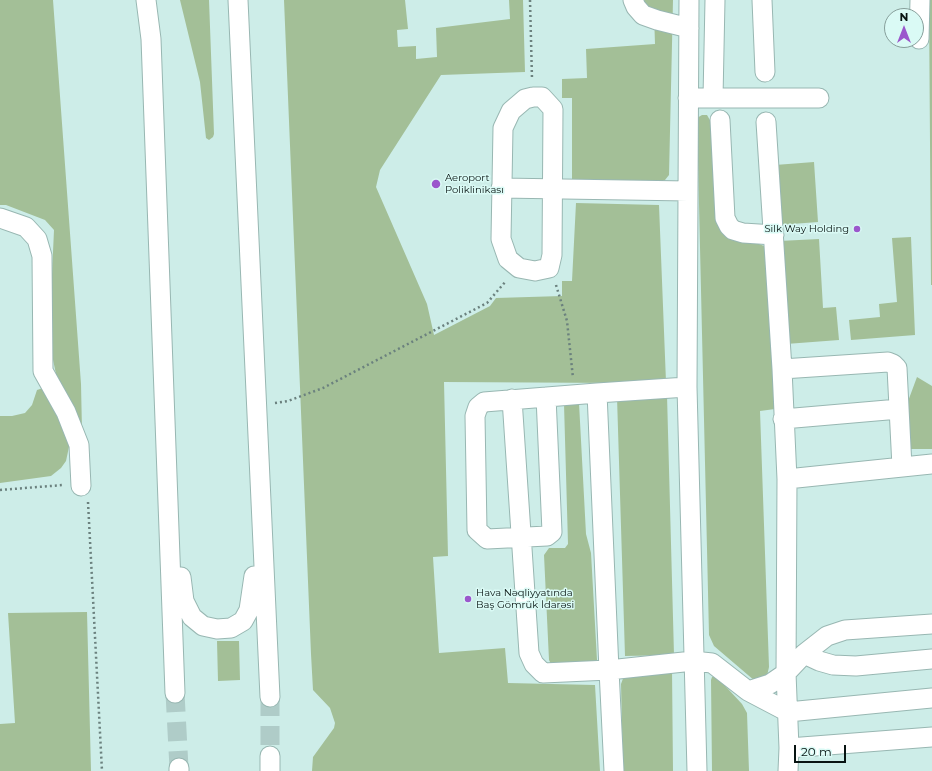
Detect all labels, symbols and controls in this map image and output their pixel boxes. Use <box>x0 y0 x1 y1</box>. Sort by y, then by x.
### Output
north arrow <box>884 8 924 48</box>
text: N <box>900 10 908 24</box>
place label: Aeroport Poliklinikası <box>445 172 504 196</box>
marker: Aeroport Poliklinikası <box>430 178 442 190</box>
place label: Silk Way Holding <box>764 223 849 235</box>
marker: Silk Way Holding <box>852 224 862 234</box>
place label: Hava Nəqliyyatında Baş Gömrük İdarəsi <box>476 587 574 610</box>
marker: Hava Nəqliyyatında Baş Gömrük İdarəsi <box>463 594 473 604</box>
scale bar <box>796 737 848 763</box>
text: 20 m <box>801 744 832 759</box>

